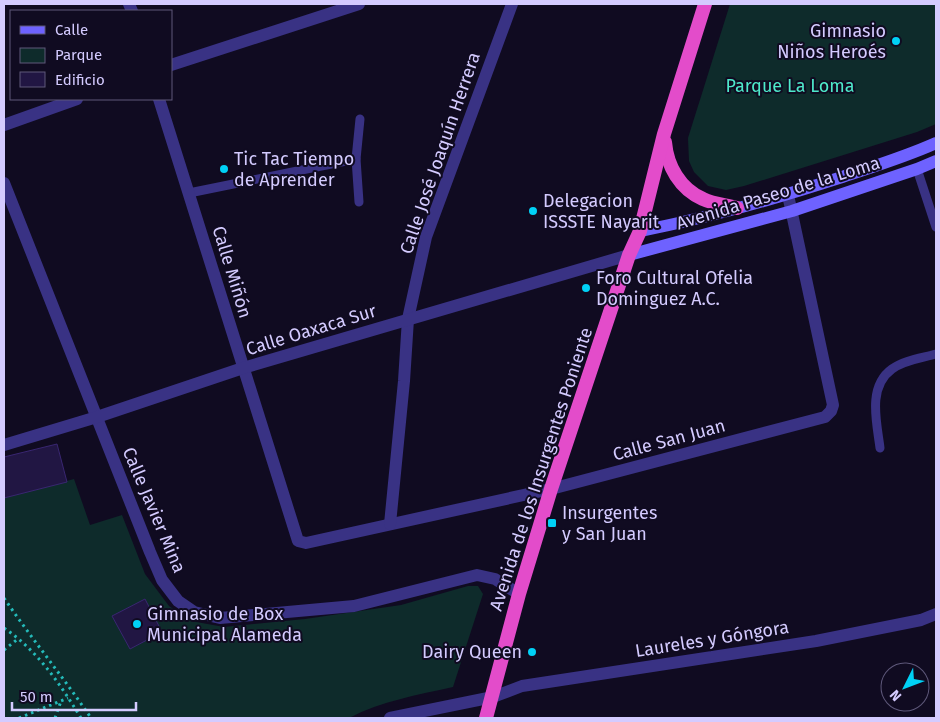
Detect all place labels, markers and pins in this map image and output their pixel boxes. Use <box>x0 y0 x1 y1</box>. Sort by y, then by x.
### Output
place label: Gimnasio Niños Heroés <box>777 20 886 63</box>
marker: Gimnasio Niños Heroés <box>890 35 902 47</box>
place label: Tic Tac Tiempo de Aprender <box>234 148 354 191</box>
marker: Tic Tac Tiempo de Aprender <box>218 163 230 175</box>
place label: Delegacion ISSSTE Nayarit <box>543 190 660 233</box>
marker: Delegacion ISSSTE Nayarit <box>527 205 539 217</box>
place label: Foro Cultural Ofelia Dominguez A.C. <box>596 267 753 310</box>
marker: Foro Cultural Ofelia Dominguez A.C. <box>580 282 592 294</box>
place label: Insurgentes y San Juan <box>562 502 657 545</box>
marker: Insurgentes y San Juan <box>546 517 558 529</box>
place label: Gimnasio de Box Municipal Alameda <box>147 603 302 646</box>
marker: Gimnasio de Box Municipal Alameda <box>131 618 143 630</box>
place label: Dairy Queen <box>422 641 522 663</box>
marker: Dairy Queen <box>526 646 538 658</box>

